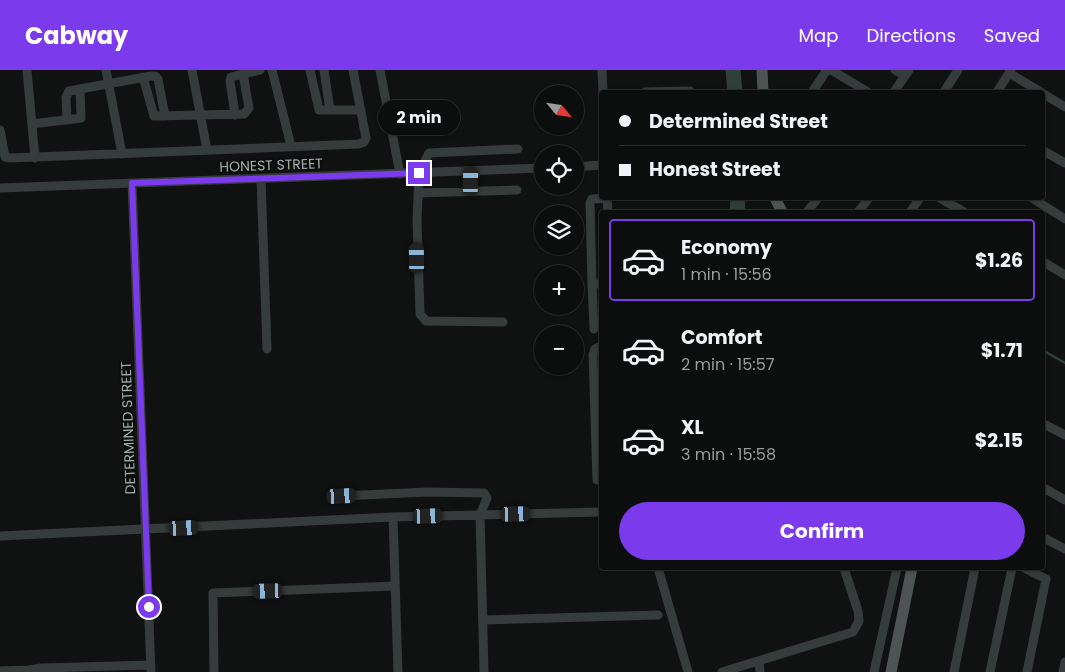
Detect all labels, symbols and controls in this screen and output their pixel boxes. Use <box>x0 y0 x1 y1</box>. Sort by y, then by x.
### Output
text: Cabway <box>25 19 128 52</box>
text: Map <box>799 23 838 48</box>
text: Directions <box>866 23 956 48</box>
text: Saved <box>984 23 1040 48</box>
north arrow <box>534 85 584 135</box>
map controls <box>534 85 584 375</box>
callout: 2 min <box>378 101 460 136</box>
text: 2 min <box>397 106 441 129</box>
text: Determined Street <box>649 108 828 135</box>
button: locate <box>534 145 584 195</box>
street label: HONEST STREET <box>219 153 323 177</box>
text: Honest Street <box>649 156 781 183</box>
route end <box>408 162 430 184</box>
car <box>463 166 478 196</box>
button: layers <box>534 205 584 255</box>
text: Economy <box>681 234 772 261</box>
icon: car <box>621 238 666 283</box>
car <box>409 243 424 273</box>
text: $1.26 <box>975 247 1023 274</box>
text: 1 min · 15:56 <box>681 263 772 286</box>
button: + <box>534 265 584 315</box>
text: Comfort <box>681 324 763 351</box>
button: − <box>534 325 584 375</box>
icon: car <box>621 328 666 373</box>
text: $1.71 <box>981 337 1023 364</box>
text: 2 min · 15:57 <box>681 353 774 376</box>
street label: DETERMINED STREET <box>116 361 140 495</box>
text: XL <box>681 414 704 441</box>
icon: car <box>621 418 666 463</box>
text: $2.15 <box>975 427 1023 454</box>
text: 3 min · 15:58 <box>681 443 776 466</box>
car <box>326 488 357 504</box>
button: Confirm <box>619 502 1025 560</box>
car <box>500 506 531 522</box>
car <box>412 508 443 524</box>
car <box>168 520 199 536</box>
car <box>252 583 283 599</box>
route start <box>138 596 160 618</box>

